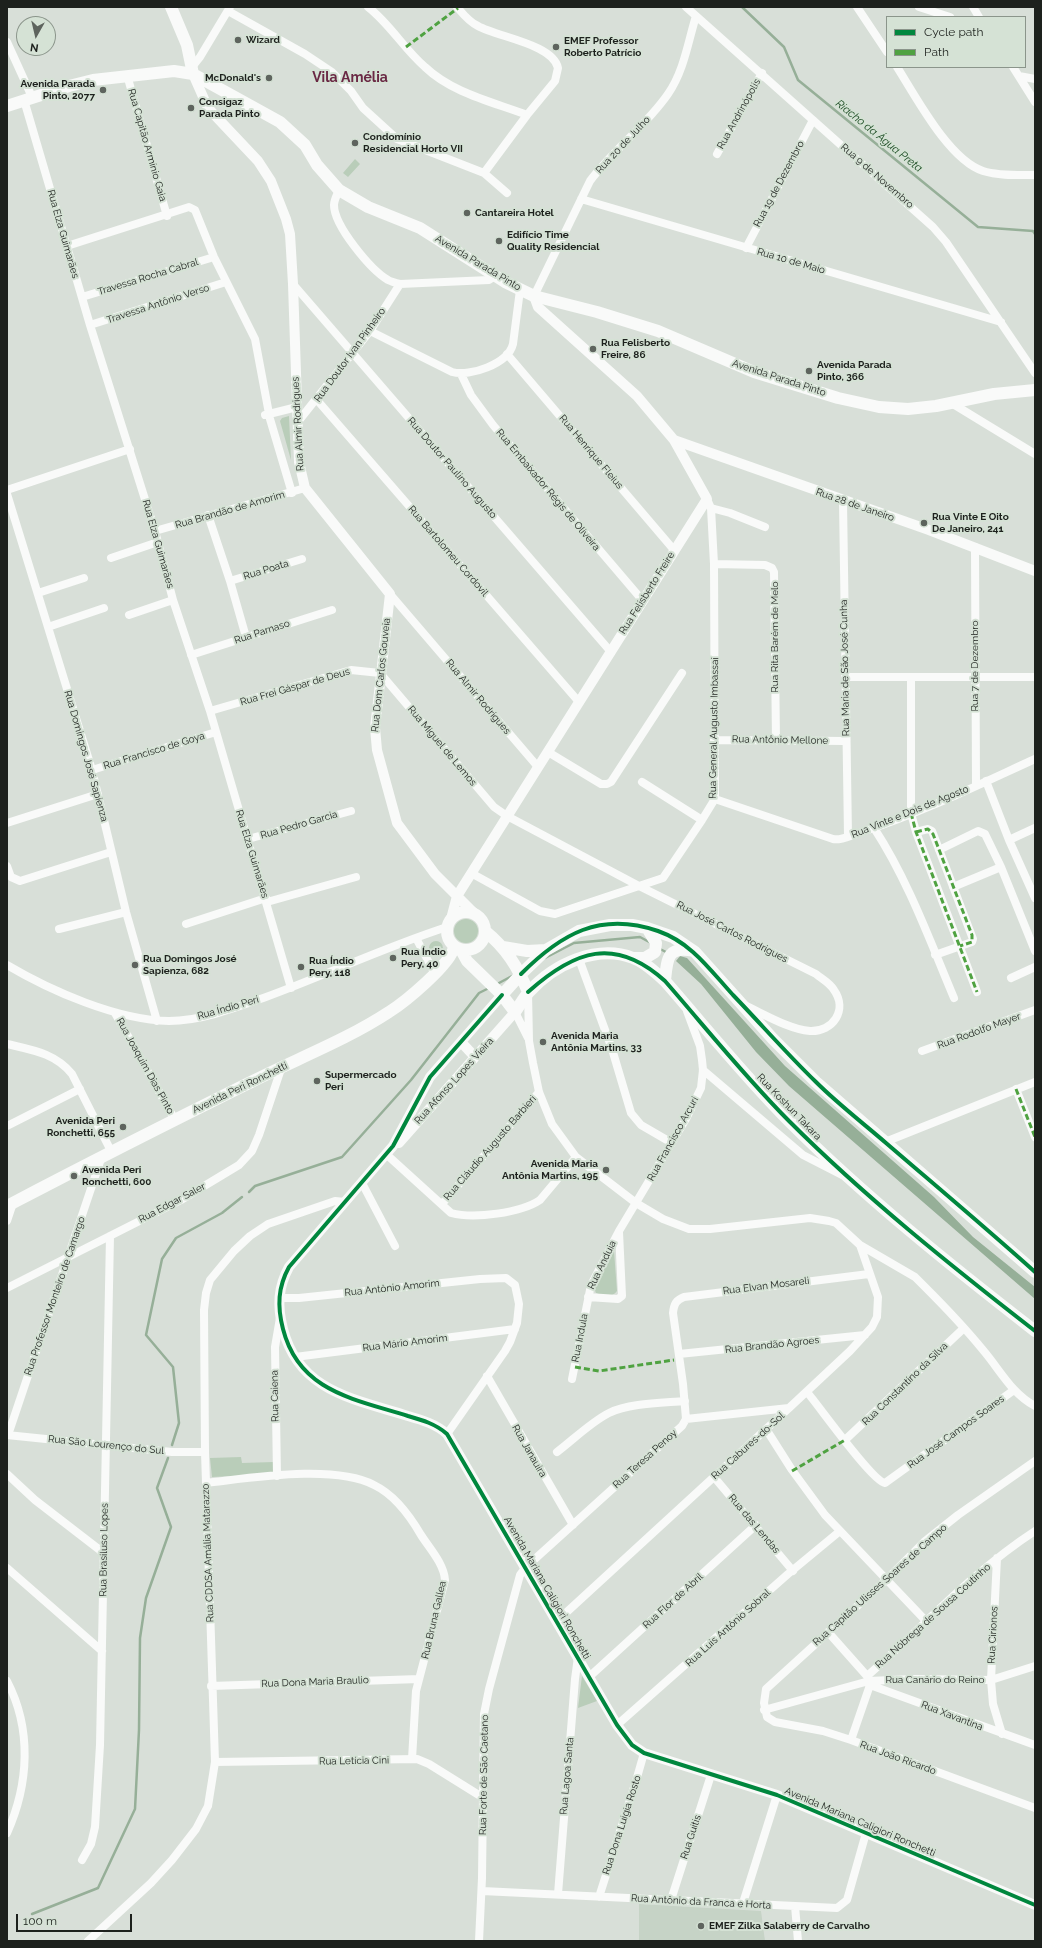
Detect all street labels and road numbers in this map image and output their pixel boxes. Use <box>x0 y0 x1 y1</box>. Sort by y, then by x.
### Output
street label: Rua Andrinópolis <box>715 77 763 151</box>
street label: Rua Capitão Armínio Gaia <box>125 87 169 203</box>
street label: Rua 20 de Julho <box>593 114 653 176</box>
street label: Rua 19 de Dezembro <box>751 139 807 229</box>
street label: Rua 9 de Novembro <box>838 141 916 211</box>
street label: Rua Elza Guimarães <box>45 188 81 280</box>
street label: Avenida Parada Pinto <box>433 233 523 293</box>
street label: Rua 10 de Maio <box>756 246 826 276</box>
street label: Travessa Rocha Cabral <box>96 256 200 298</box>
street label: Travessa Antônio Verso <box>105 282 211 326</box>
street label: Rua Doutor Ivan Pinheiro <box>312 306 388 404</box>
street label: Avenida Parada Pinto <box>731 357 827 399</box>
street label: Rua Almir Rodrigues <box>290 377 306 471</box>
street label: Rua Henrique Fleius <box>557 413 625 491</box>
street label: Rua Doutor Paulino Augusto <box>405 415 499 521</box>
street label: Rua Embaixador Régis de Oliveira <box>494 427 602 553</box>
street label: Rua 28 de Janeiro <box>814 486 896 524</box>
street label: Rua Brandão de Amorim <box>174 489 286 531</box>
street label: Rua Elza Guimarães <box>140 498 176 590</box>
street label: Rua Bartolomeu Cordovil <box>405 503 491 599</box>
street label: Rua Felisberto Freire <box>617 550 677 636</box>
street label: Rua Poata <box>242 557 290 583</box>
street label: Rua Rita Barém de Melo <box>769 581 781 693</box>
street label: Rua Maria de São José Cunha <box>838 600 852 736</box>
street label: Rua Parnaso <box>233 617 291 647</box>
street label: Rua Dom Carlos Gouveia <box>369 617 393 733</box>
street label: Rua 7 de Dezembro <box>969 620 981 712</box>
street label: Rua Almir Rodrigues <box>443 657 513 737</box>
street label: Rua General Augusto Imbassaí <box>707 657 721 799</box>
street label: Rua Frei Gáspar de Deus <box>239 666 351 708</box>
street label: Rua Domingos José Sapienza <box>61 689 111 823</box>
street label: Rua Miguel de Lemos <box>405 704 479 788</box>
street label: Rua Francisco de Goya <box>102 730 206 772</box>
street label: Rua Antônio Mellone <box>732 733 828 747</box>
street label: Rua Vinte e Dois de Agosto <box>850 783 970 841</box>
street label: Rua Elza Guimarães <box>233 808 271 900</box>
street label: Rua Pedro Garcia <box>259 808 339 842</box>
street label: Rua José Carlos Rodrigues <box>674 899 790 965</box>
street label: Rua Índio Peri <box>196 994 260 1022</box>
street label: Rua Rodolfo Mayer <box>936 1010 1022 1052</box>
street label: Rua Joaquim Dias Pinto <box>114 1016 176 1116</box>
street label: Rua Afonso Lopes Vieira <box>412 1035 496 1127</box>
street label: Avenida Peri Ronchetti <box>191 1060 289 1116</box>
street label: Rua Koshun Takara <box>754 1071 824 1143</box>
street label: Rua Cláudio Augusto Barbieri <box>441 1093 539 1203</box>
street label: Rua Francisco Arcuri <box>645 1095 701 1183</box>
street label: Rua Edgar Saler <box>137 1180 207 1226</box>
street label: Rua Professor Monteiro de Camargo <box>22 1215 88 1377</box>
street label: Rua Anduia <box>585 1239 619 1291</box>
street label: Rua Elvan Mosareli <box>722 1275 810 1297</box>
street label: Rua Antônio Amorim <box>344 1277 440 1299</box>
street label: Rua Indula <box>569 1313 591 1363</box>
street label: Rua Mário Amorim <box>362 1332 448 1354</box>
street label: Rua Brandão Agroes <box>724 1334 820 1356</box>
street label: Rua Constantino da Silva <box>860 1340 950 1428</box>
street label: Rua Caiena <box>269 1370 281 1422</box>
street label: Rua José Campos Soares <box>905 1393 1007 1471</box>
street label: Rua Cabures-do-Sol <box>709 1410 787 1482</box>
street label: Rua Janauira <box>509 1422 549 1480</box>
street label: Rua Teresa Penoy <box>610 1427 680 1491</box>
street label: Rua São Lourenço do Sul <box>47 1433 165 1457</box>
street label: Rua CDDSA Amália Matarazzo <box>200 1484 216 1622</box>
street label: Rua das Lendas <box>726 1492 782 1556</box>
street label: Rua Brasiluso Lopes <box>97 1503 111 1597</box>
street label: Avenida Mariana Caligiori Ronchetti <box>501 1515 593 1661</box>
street label: Rua Capitão Ulisses Soares de Campo <box>811 1522 949 1648</box>
street label: Rua Nóbrega de Sousa Coutinho <box>873 1561 993 1671</box>
street label: Rua Flor de Abril <box>640 1571 706 1631</box>
street label: Rua Bruna Gallea <box>419 1580 449 1660</box>
street label: Rua Luis Antônio Sobral <box>683 1587 773 1669</box>
street label: Rua Cirionos <box>985 1606 1001 1664</box>
street label: Rua Dona Maria Braulio <box>261 1674 369 1690</box>
street label: Rua Canário do Reino <box>885 1674 985 1686</box>
street label: Rua Xavantina <box>919 1699 985 1733</box>
street label: Rua Forte de São Caetano <box>477 1715 491 1835</box>
street label: Rua Lagoa Santa <box>558 1737 576 1815</box>
street label: Rua João Ricardo <box>858 1739 938 1777</box>
street label: Rua Letícia Cini <box>319 1754 389 1768</box>
street label: Rua Dona Luigia Rosto <box>600 1774 644 1876</box>
street label: Avenida Mariana Caligiori Ronchetti <box>783 1785 937 1859</box>
street label: Rua Guitis <box>678 1813 704 1861</box>
street label: Rua Antônio da Franca e Horta <box>630 1892 772 1912</box>

